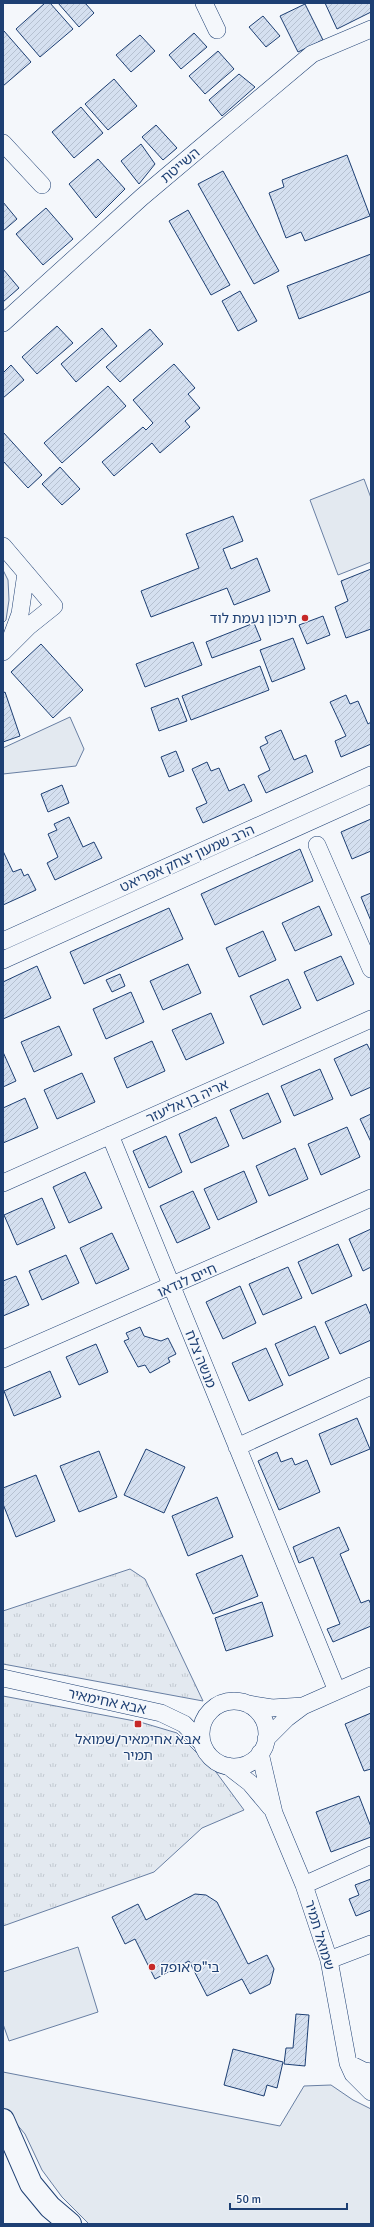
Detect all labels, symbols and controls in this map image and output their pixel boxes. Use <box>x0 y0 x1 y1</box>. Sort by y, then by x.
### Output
street label: השייטת <box>157 144 203 187</box>
place label: תיכון נעמת לוד <box>210 610 297 627</box>
marker: תיכון נעמת לוד <box>300 613 310 623</box>
street label: הרב שמעון יצחק אפריאט <box>117 821 257 896</box>
street label: אריה בן אליעזר <box>144 1076 231 1127</box>
street label: חיים לנדאו <box>155 1260 219 1301</box>
street label: מנשה צלח <box>181 1328 220 1391</box>
street label: אבא אחימאיר <box>66 1685 148 1718</box>
marker: אבא אחימאיר/שמואל תמיר <box>133 1719 143 1729</box>
place label: אבא אחימאיר/שמואל תמיר <box>75 1731 201 1764</box>
street label: שמואל תמיר <box>301 1898 338 1972</box>
place label: בי"ס אופק <box>160 1959 220 1976</box>
marker: בי"ס אופק <box>147 1962 157 1972</box>
scale bar <box>230 2185 347 2211</box>
text: 50 m <box>236 2192 261 2207</box>

